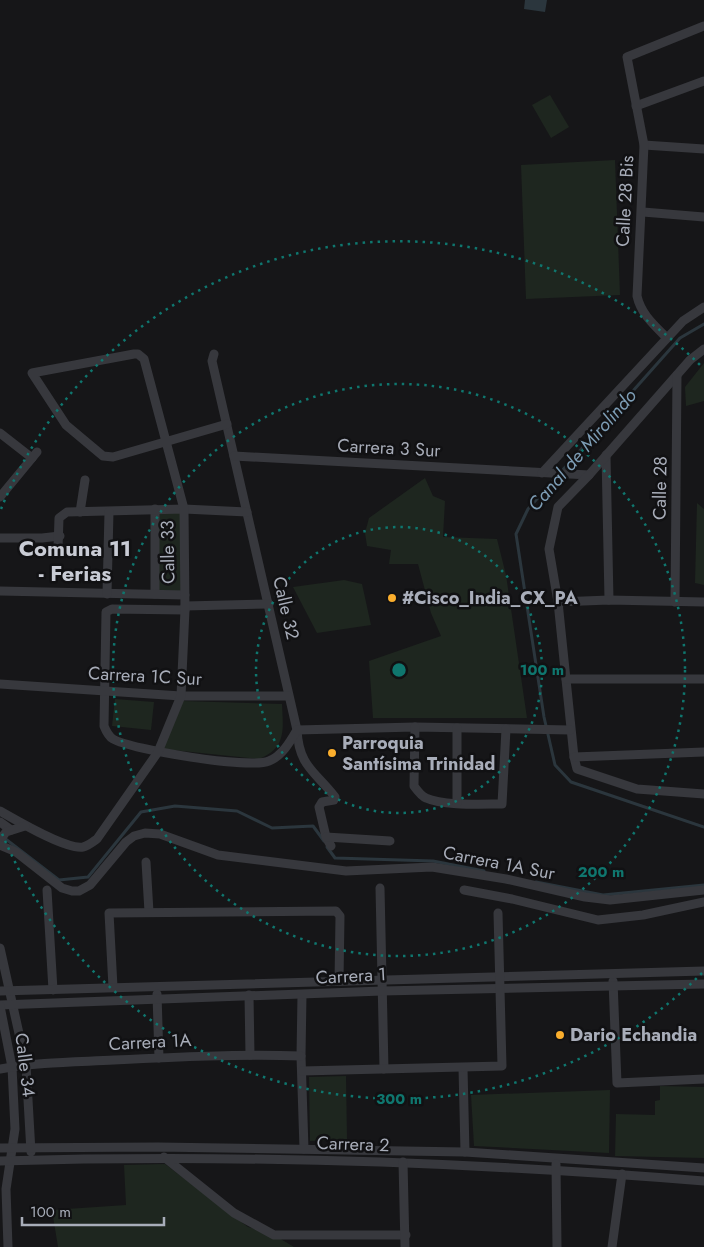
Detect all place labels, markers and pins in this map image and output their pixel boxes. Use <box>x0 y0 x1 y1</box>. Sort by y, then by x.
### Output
place label: #Cisco_India_CX_PA <box>402 585 579 611</box>
marker: #Cisco_India_CX_PA <box>386 592 398 604</box>
centre of rings <box>390 661 408 679</box>
place label: Parroquia Santísima Trinidad <box>342 730 495 777</box>
marker: Parroquia Santísima Trinidad <box>326 747 338 759</box>
place label: Dario Echandia <box>570 1022 697 1048</box>
marker: Dario Echandia <box>554 1029 566 1041</box>

